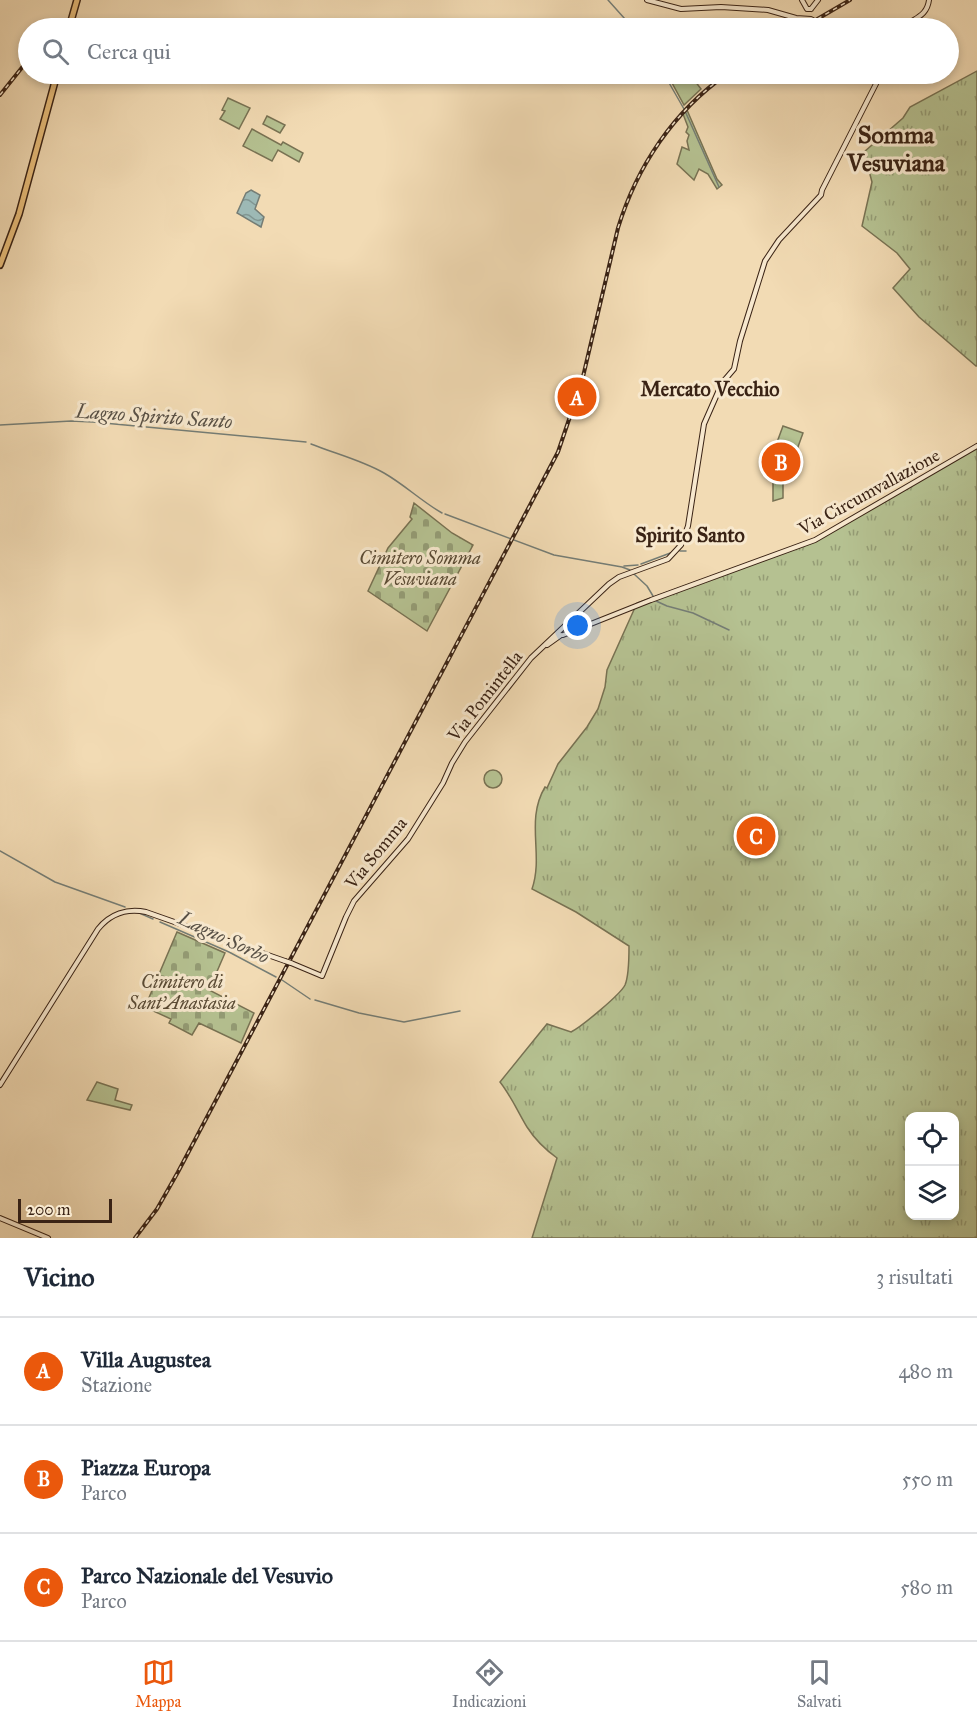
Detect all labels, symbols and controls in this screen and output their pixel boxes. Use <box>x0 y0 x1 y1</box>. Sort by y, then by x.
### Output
search box <box>18 18 959 84</box>
icon: search <box>39 35 72 68</box>
text: Cerca qui <box>87 38 171 65</box>
district label: Somma Vesuviana <box>846 120 946 178</box>
pin: A <box>558 374 596 420</box>
district label: Mercato Vecchio <box>640 377 780 401</box>
water label: Lagno Spirito Santo <box>74 398 234 434</box>
pin: B <box>762 440 800 484</box>
street label: Via Circumvallazione <box>794 444 943 540</box>
district label: Spirito Santo <box>635 523 745 548</box>
park label: Cimitero Somma Vesuviana <box>359 547 481 590</box>
your location <box>563 611 592 640</box>
street label: Via Pomintella <box>442 646 527 746</box>
street label: Via Somma <box>340 812 412 894</box>
pin: C <box>736 814 776 858</box>
water label: Lagno Sorbo <box>174 905 274 969</box>
park label: Cimitero di Sant'Anastasia <box>127 971 236 1014</box>
map controls <box>905 1112 959 1220</box>
button: locate <box>905 1112 959 1166</box>
button: layers <box>905 1166 959 1220</box>
scale bar <box>18 1196 112 1224</box>
text: 200 m <box>27 1200 70 1219</box>
text: Vicino <box>24 1261 95 1293</box>
text: 3 risultati <box>876 1265 953 1289</box>
text: Villa Augustea <box>81 1346 211 1373</box>
text: A <box>37 1359 50 1383</box>
text: 480 m <box>898 1359 953 1383</box>
text: Stazione <box>81 1373 152 1397</box>
text: Piazza Europa <box>81 1454 210 1481</box>
text: B <box>37 1467 50 1491</box>
text: 550 m <box>902 1467 953 1491</box>
text: Parco <box>81 1481 127 1505</box>
text: Parco Nazionale del Vesuvio <box>81 1562 333 1589</box>
text: C <box>37 1575 50 1599</box>
text: 580 m <box>900 1575 953 1599</box>
text: Parco <box>81 1589 127 1613</box>
tab: Mappa <box>135 1656 181 1711</box>
tab: Indicazioni <box>452 1656 526 1711</box>
tab: Salvati <box>797 1656 842 1711</box>

